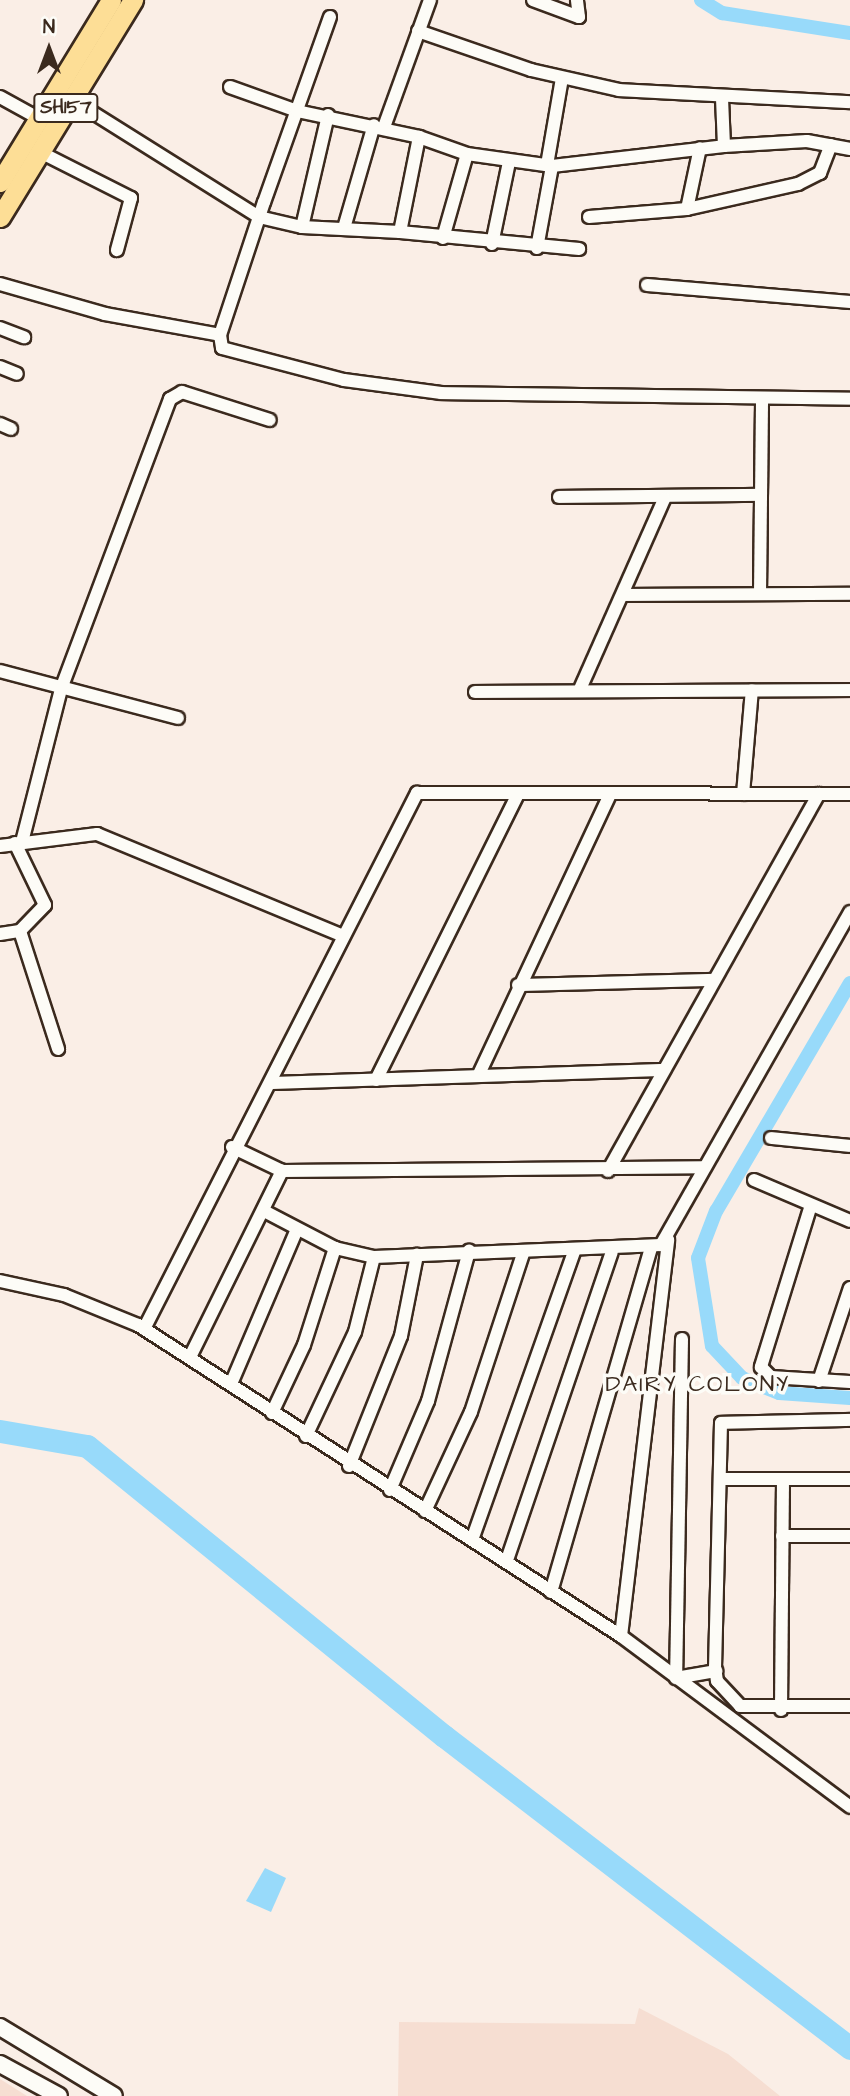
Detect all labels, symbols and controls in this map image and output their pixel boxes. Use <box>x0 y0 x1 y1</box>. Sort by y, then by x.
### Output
north arrow <box>14 14 84 84</box>
text: N <box>43 14 55 41</box>
road number: SH157 <box>33 92 99 124</box>
district label: DAIRY COLONY <box>607 1370 789 1398</box>

